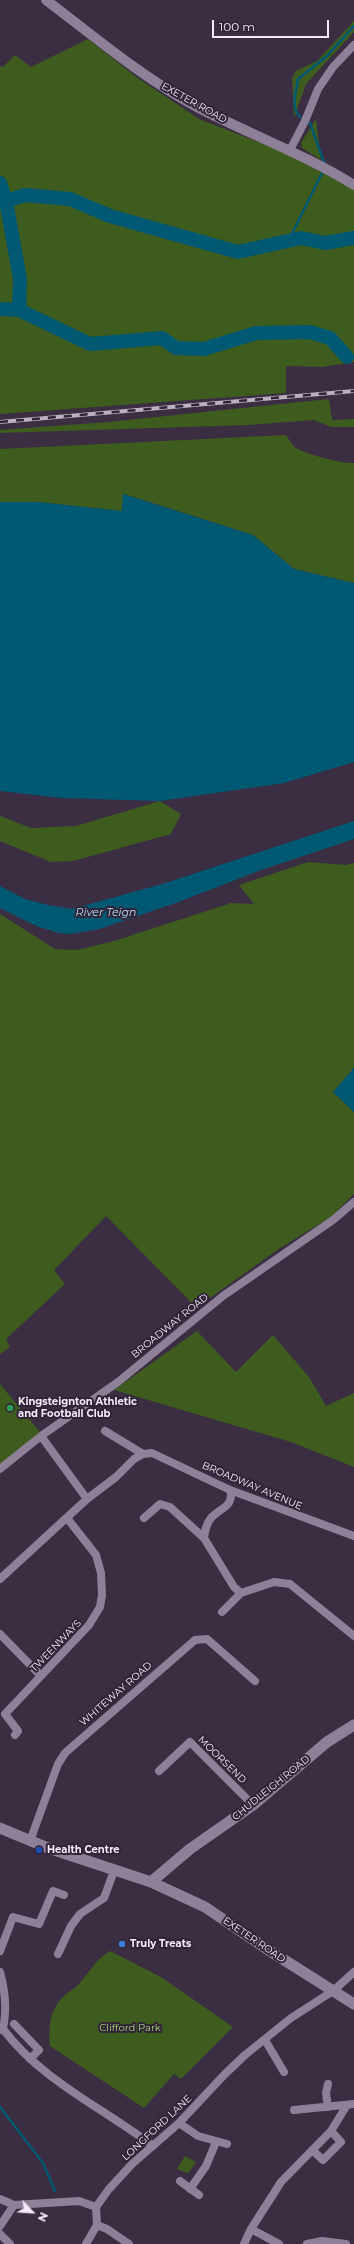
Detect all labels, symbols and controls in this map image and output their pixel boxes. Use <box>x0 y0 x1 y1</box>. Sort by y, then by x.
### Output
scale bar <box>214 12 331 38</box>
text: 100 m <box>219 19 255 34</box>
street label: EXETER ROAD <box>159 80 229 126</box>
water label: River Teign <box>76 906 136 920</box>
street label: BROADWAY ROAD <box>129 1291 211 1361</box>
place label: Kingsteignton Athletic and Football Club <box>18 1396 137 1420</box>
marker: Kingsteignton Athletic and Football Club <box>5 1403 15 1413</box>
street label: BROADWAY AVENUE <box>200 1459 304 1513</box>
street label: TWEENWAYS <box>28 1617 84 1675</box>
street label: WHITEWAY ROAD <box>77 1659 155 1729</box>
street label: MOORSEND <box>195 1734 249 1786</box>
street label: CHUDLEIGH ROAD <box>230 1753 312 1823</box>
place label: Health Centre <box>47 1844 120 1856</box>
marker: Health Centre <box>34 1845 44 1855</box>
street label: EXETER ROAD <box>220 1915 288 1965</box>
place label: Truly Treats <box>130 1938 191 1950</box>
marker: Truly Treats <box>117 1939 127 1949</box>
park label: Clifford Park <box>99 2022 161 2034</box>
street label: LONGFORD LANE <box>120 2093 194 2163</box>
north arrow <box>12 2192 52 2232</box>
text: N <box>35 2210 51 2224</box>

